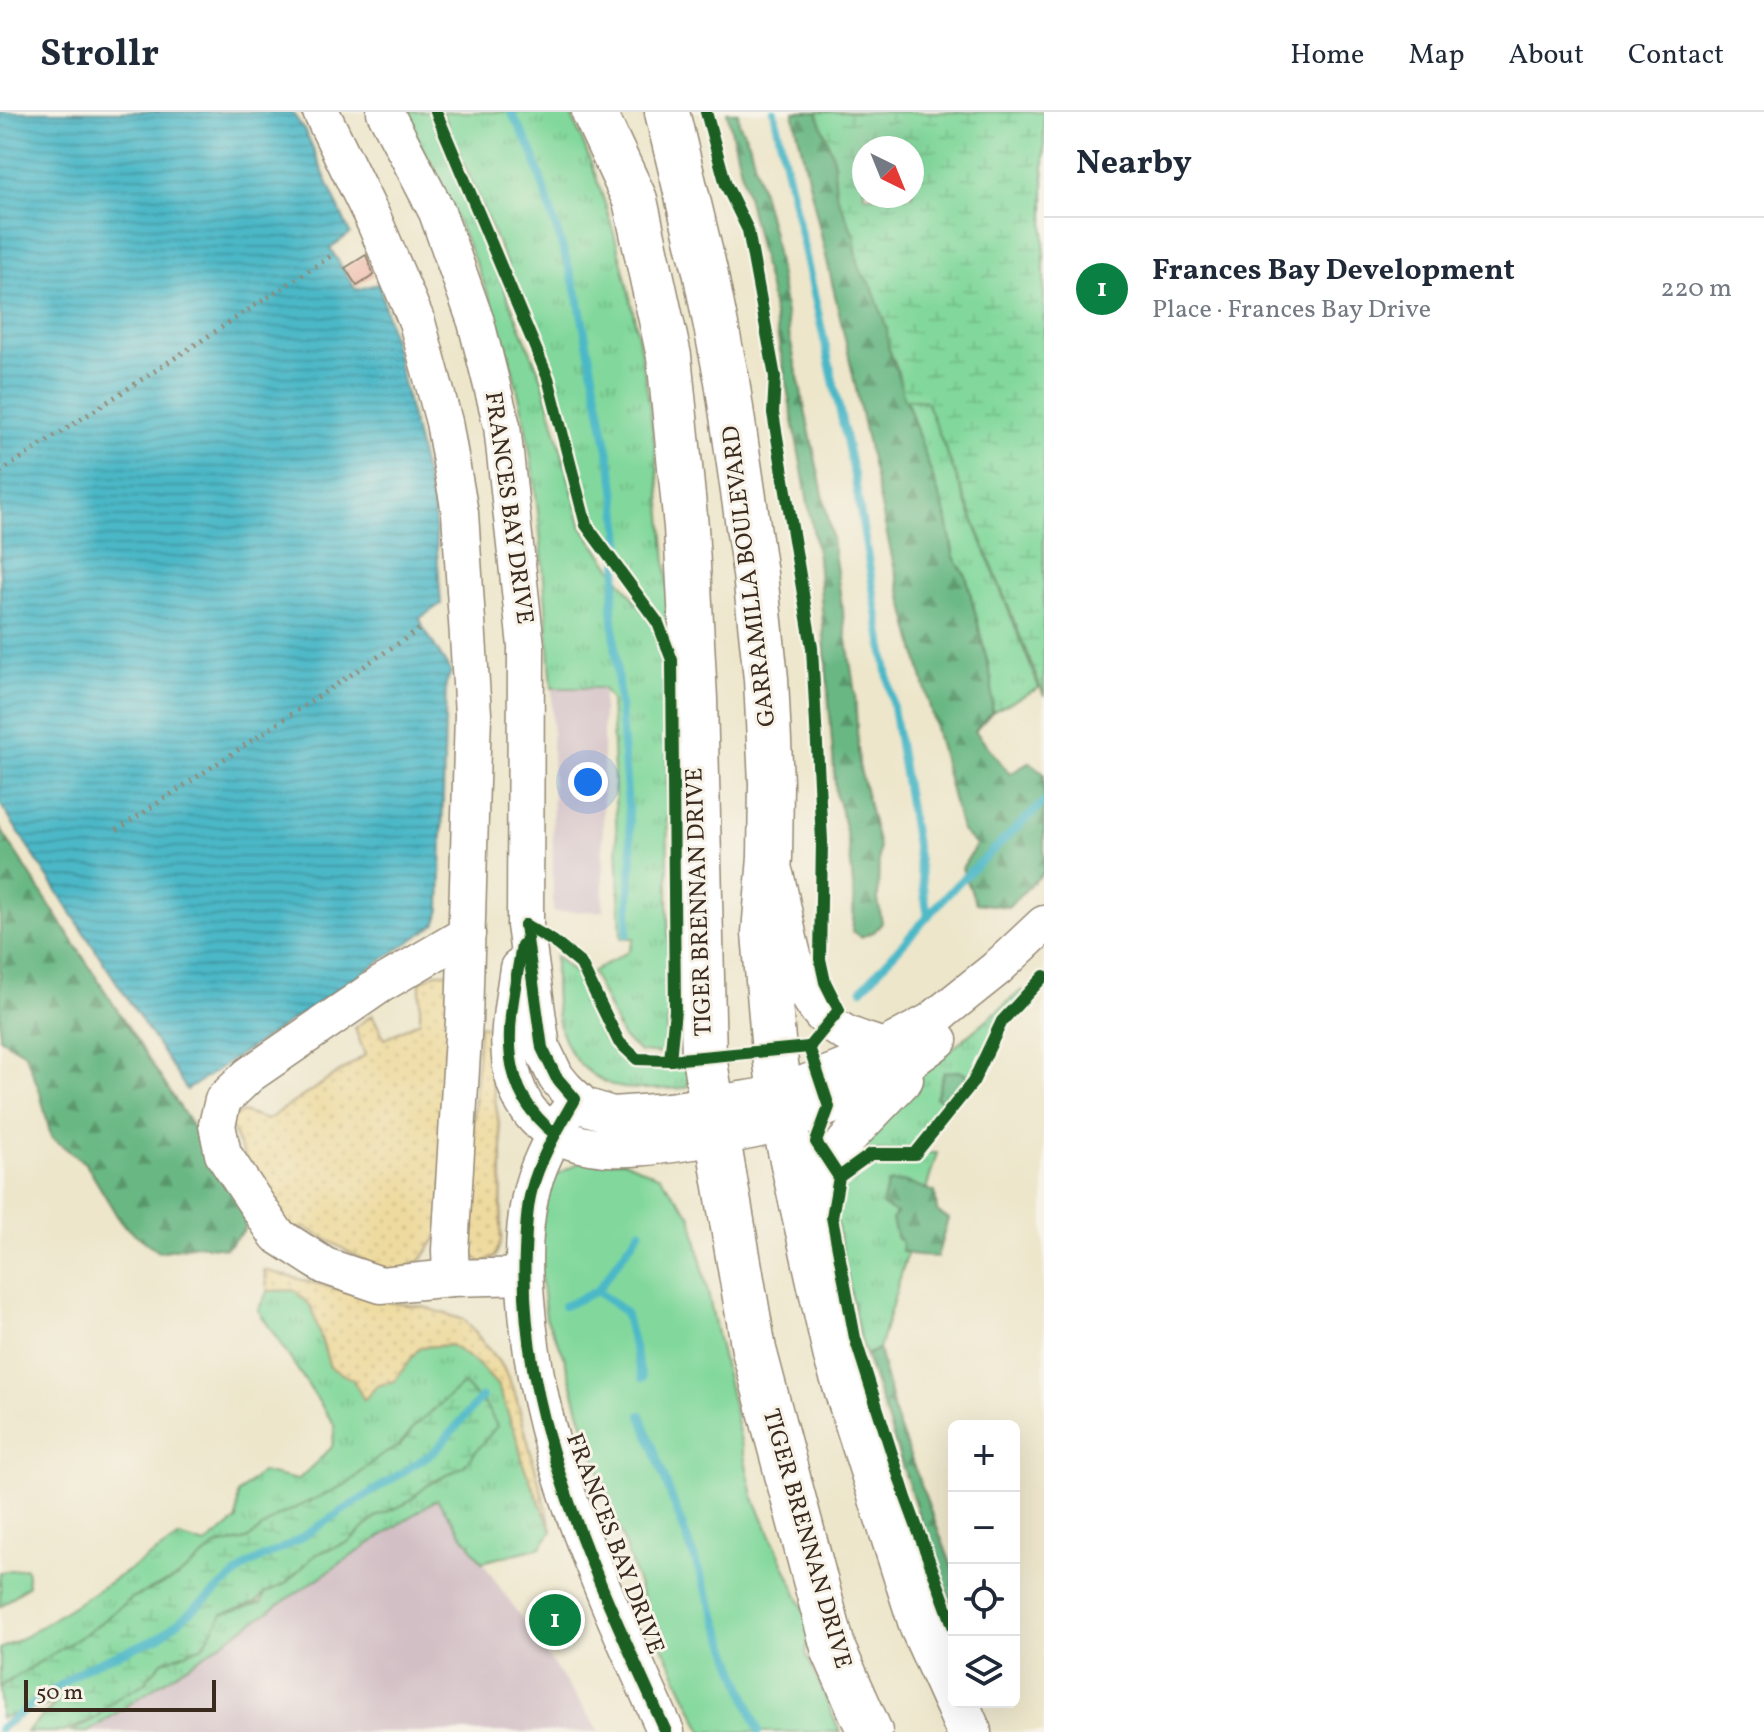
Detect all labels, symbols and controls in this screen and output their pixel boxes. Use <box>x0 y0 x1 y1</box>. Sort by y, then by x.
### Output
text: Strollr <box>40 29 159 82</box>
text: Home <box>1290 36 1364 75</box>
text: Map <box>1408 36 1464 75</box>
text: About <box>1508 36 1584 75</box>
text: Contact <box>1628 36 1724 75</box>
north arrow <box>852 136 924 208</box>
text: Nearby <box>1076 141 1192 188</box>
text: Frances Bay Development <box>1152 250 1515 292</box>
text: 1 <box>1097 271 1107 307</box>
text: 220 m <box>1660 271 1732 307</box>
text: Place · Frances Bay Drive <box>1152 292 1431 328</box>
street label: FRANCES BAY DRIVE <box>475 390 541 626</box>
street label: GARRAMILLA BOULEVARD <box>715 424 785 728</box>
your location <box>568 762 608 802</box>
street label: TIGER BRENNAN DRIVE <box>678 767 722 1037</box>
street label: TIGER BRENNAN DRIVE <box>753 1405 859 1673</box>
map controls <box>948 1420 1020 1708</box>
button: + <box>948 1420 1020 1492</box>
street label: FRANCES BAY DRIVE <box>556 1428 672 1660</box>
button: − <box>948 1492 1020 1564</box>
button: locate <box>948 1564 1020 1636</box>
pin: 1 <box>529 1590 581 1650</box>
button: layers <box>948 1636 1020 1708</box>
scale bar <box>24 1676 216 1712</box>
text: 50 m <box>36 1678 83 1709</box>

